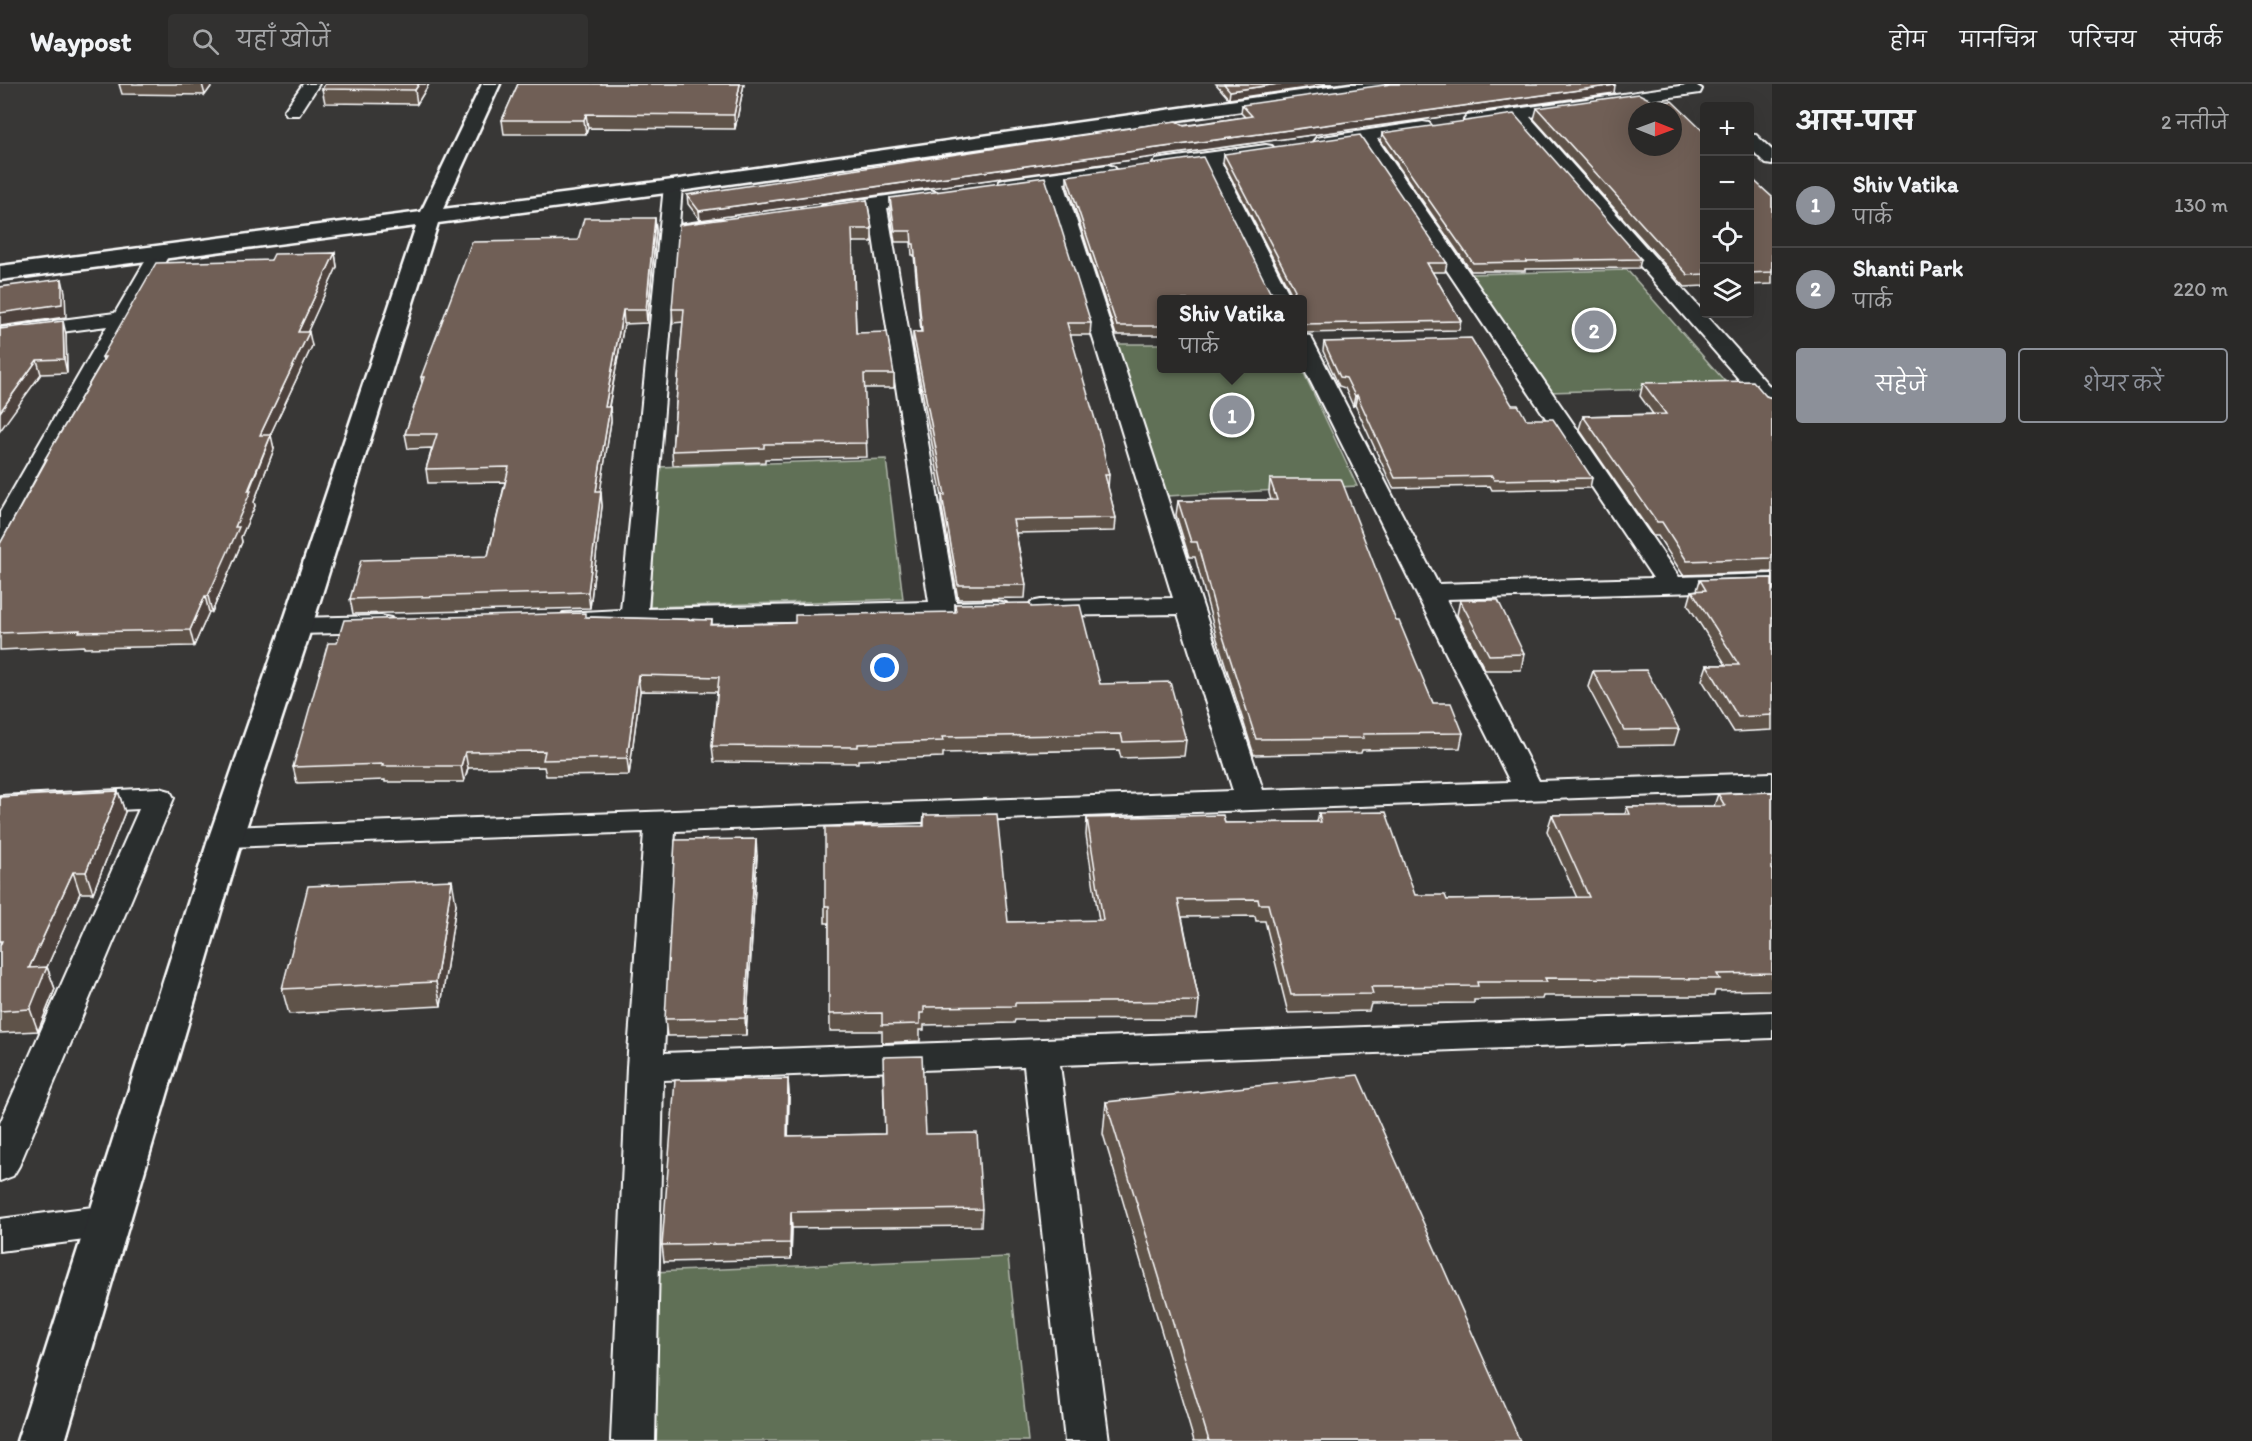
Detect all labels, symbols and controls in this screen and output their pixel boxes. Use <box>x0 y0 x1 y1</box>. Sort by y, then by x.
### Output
search box <box>168 14 588 68</box>
text: Waypost <box>30 24 132 58</box>
icon: search <box>189 25 222 58</box>
text: यहाँ खोजें <box>237 26 330 53</box>
text: होम <box>1890 27 1927 52</box>
text: मानचित्र <box>1960 27 2037 52</box>
text: परिचय <box>2070 27 2136 52</box>
text: संपर्क <box>2169 27 2222 52</box>
north arrow <box>1628 102 1682 156</box>
map controls <box>1700 102 1754 318</box>
button: + <box>1700 102 1754 156</box>
text: आस-पास <box>1796 105 1915 137</box>
text: 2 नतीजे <box>2161 110 2228 134</box>
button: − <box>1700 156 1754 210</box>
text: Shiv Vatika <box>1853 171 1958 198</box>
text: 1 <box>1811 193 1820 217</box>
text: 130 m <box>2174 193 2228 217</box>
text: पार्क <box>1853 205 1892 229</box>
button: locate <box>1700 210 1754 264</box>
text: Shanti Park <box>1853 255 1963 282</box>
button: layers <box>1700 264 1754 318</box>
text: 2 <box>1810 277 1821 301</box>
text: 220 m <box>2173 277 2228 301</box>
text: पार्क <box>1853 289 1892 313</box>
popup <box>1157 295 1307 373</box>
text: Shiv Vatika <box>1179 300 1285 327</box>
pin: 2 <box>1574 308 1614 352</box>
text: पार्क <box>1179 334 1219 358</box>
button: सहेजें <box>1796 348 2006 423</box>
button: शेयर करें <box>2018 348 2228 423</box>
pin: 1 <box>1212 392 1252 438</box>
your location <box>870 653 899 682</box>

